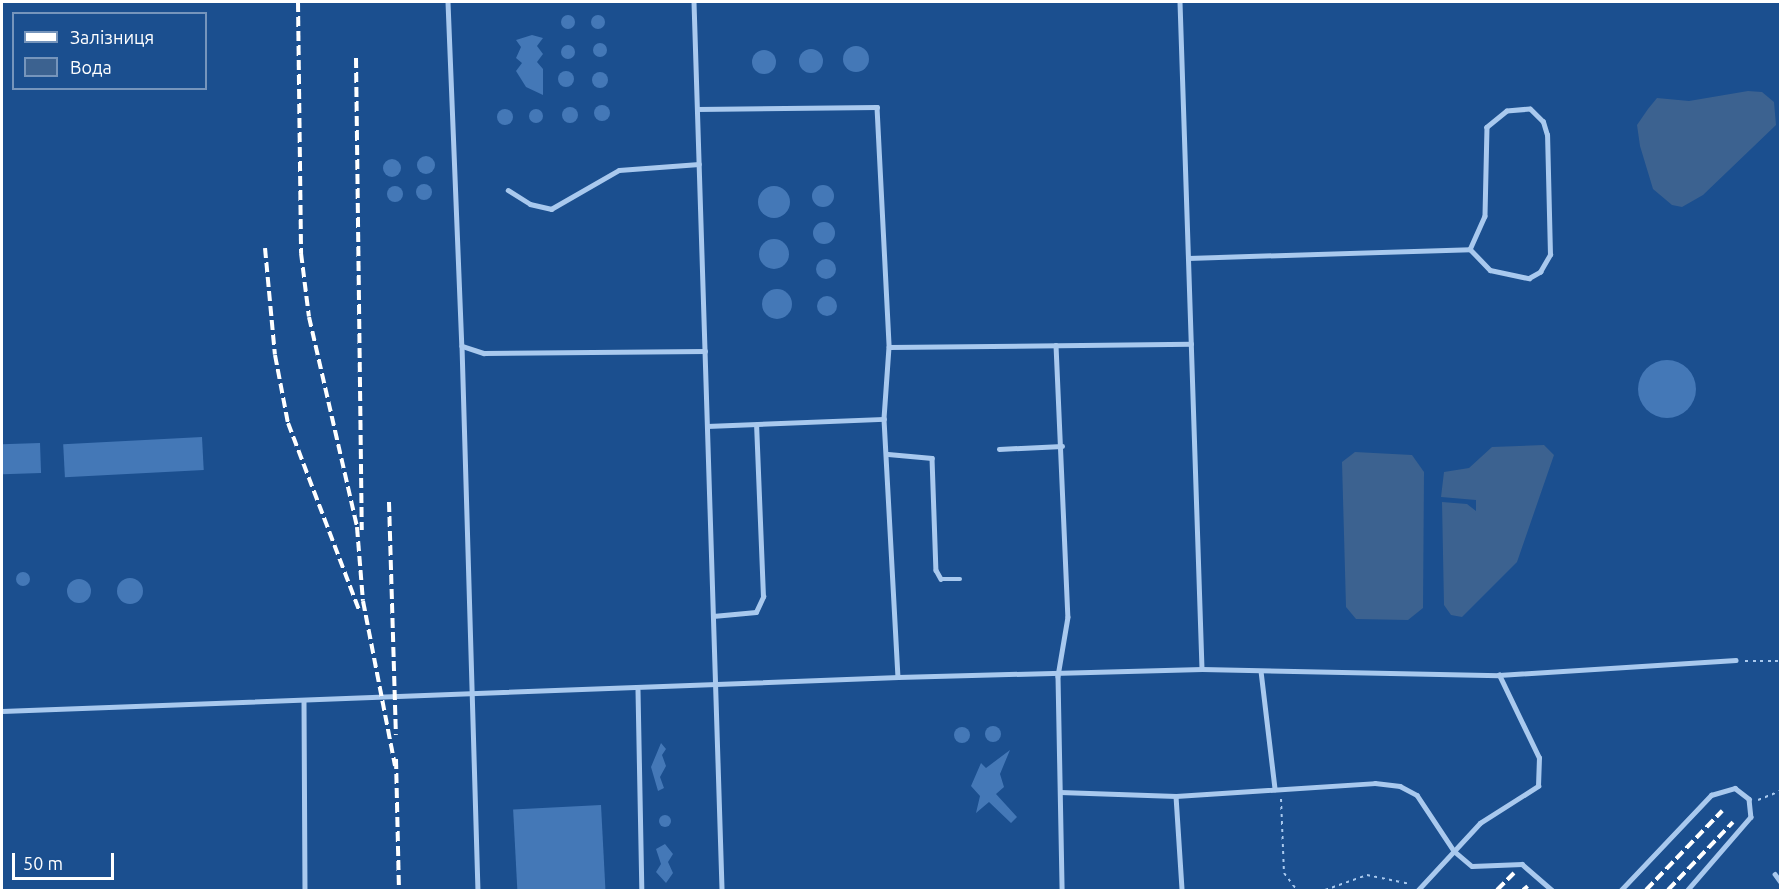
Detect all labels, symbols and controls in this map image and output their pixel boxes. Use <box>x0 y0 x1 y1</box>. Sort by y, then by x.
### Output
legend <box>12 12 207 90</box>
text: Залізниця <box>70 27 154 47</box>
text: Вода <box>70 57 112 77</box>
scale bar <box>15 841 117 879</box>
text: 50 m <box>23 853 63 873</box>

